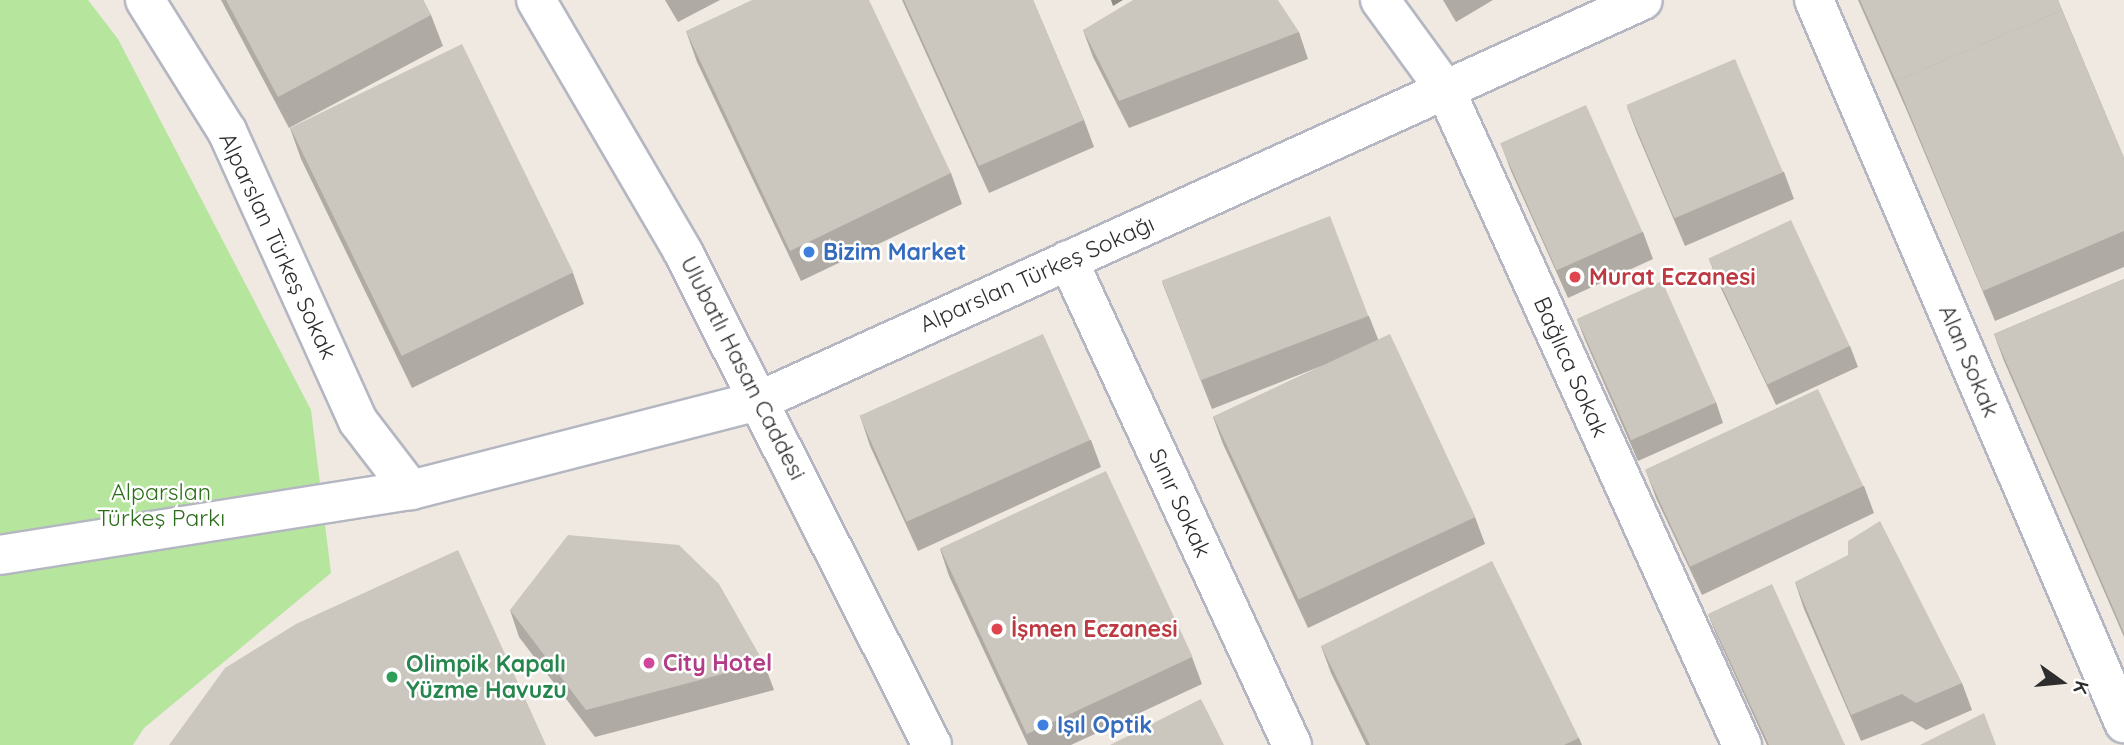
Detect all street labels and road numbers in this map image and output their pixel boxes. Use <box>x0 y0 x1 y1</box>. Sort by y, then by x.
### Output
street label: Alparslan Türkeş Sokak <box>213 128 343 364</box>
street label: Alparslan Türkeş Sokağı <box>916 210 1158 338</box>
street label: Ulubatlı Hasan Caddesi <box>675 252 811 484</box>
street label: Bağlıca Sokak <box>1528 292 1614 442</box>
street label: Alan Sokak <box>1933 301 2005 421</box>
street label: Sınır Sokak <box>1143 444 1217 562</box>

